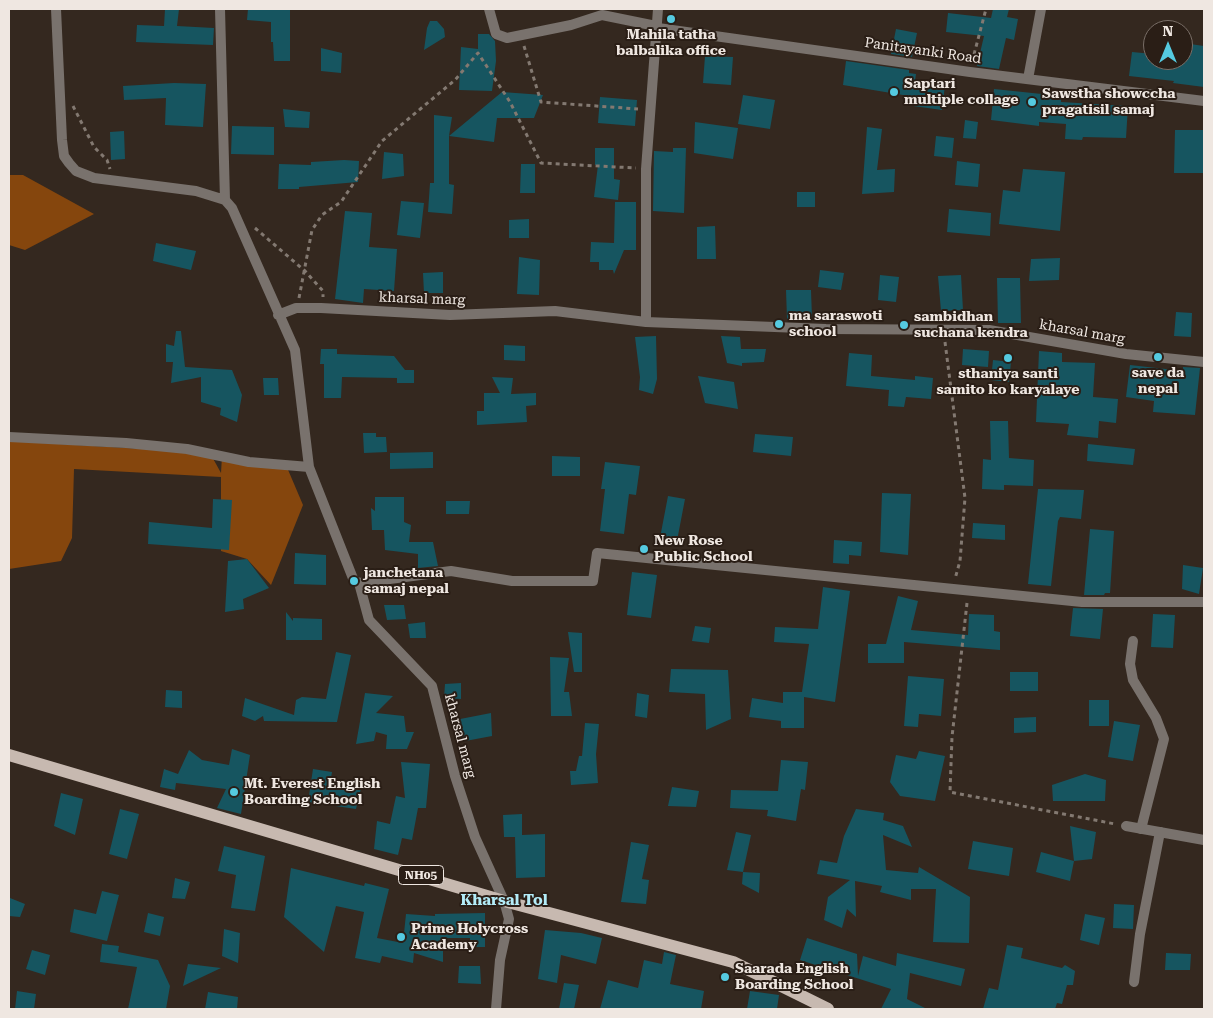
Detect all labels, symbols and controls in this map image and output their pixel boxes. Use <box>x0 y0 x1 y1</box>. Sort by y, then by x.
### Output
marker: Mahila tatha balbalika office <box>665 13 677 25</box>
north arrow <box>1143 20 1193 70</box>
text: N <box>1163 23 1173 39</box>
place label: Mahila tatha balbalika office <box>616 27 726 59</box>
street label: Panitayanki Road <box>864 34 982 68</box>
place label: Saptari multiple collage <box>904 76 1018 108</box>
marker: Saptari multiple collage <box>888 86 900 98</box>
place label: Sawstha showccha pragatisil samaj <box>1042 86 1176 118</box>
marker: Sawstha showccha pragatisil samaj <box>1026 96 1038 108</box>
street label: kharsal marg <box>378 289 466 309</box>
place label: ma saraswoti school <box>789 308 882 341</box>
place label: sambidhan suchana kendra <box>914 309 1028 342</box>
street label: kharsal marg <box>1038 316 1126 348</box>
marker: ma saraswoti school <box>773 318 785 330</box>
marker: sambidhan suchana kendra <box>898 319 910 331</box>
marker: save da nepal <box>1152 351 1164 363</box>
marker: sthaniya santi samito ko karyalaye <box>1002 352 1014 364</box>
place label: save da nepal <box>1132 365 1184 398</box>
place label: sthaniya santi samito ko karyalaye <box>937 366 1079 398</box>
place label: New Rose Public School <box>654 533 753 566</box>
marker: New Rose Public School <box>638 543 650 555</box>
place label: janchetana samaj nepal <box>364 565 449 598</box>
marker: janchetana samaj nepal <box>348 575 360 587</box>
street label: kharsal marg <box>441 692 479 780</box>
place label: Mt. Everest English Boarding School <box>244 776 380 809</box>
marker: Mt. Everest English Boarding School <box>228 786 240 798</box>
road number: NH05 <box>398 866 444 884</box>
district label: Kharsal Tol <box>460 892 548 910</box>
place label: Prime Holycross Academy <box>411 921 528 954</box>
marker: Prime Holycross Academy <box>395 931 407 943</box>
place label: Saarada English Boarding School <box>735 961 853 994</box>
marker: Saarada English Boarding School <box>719 971 731 983</box>

